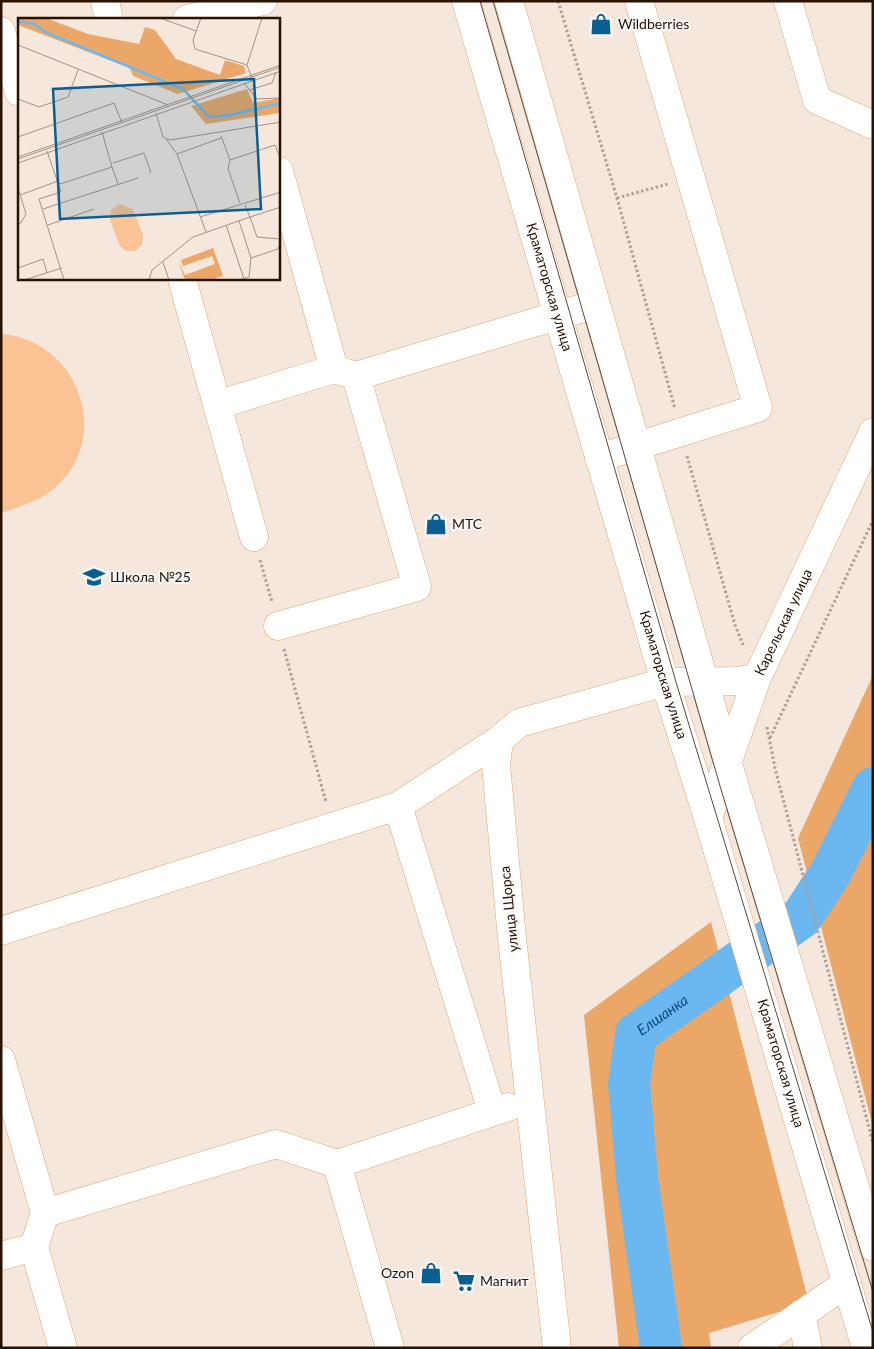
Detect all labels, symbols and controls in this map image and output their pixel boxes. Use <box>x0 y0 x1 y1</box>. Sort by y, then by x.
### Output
shop icon: Wildberries <box>588 11 614 37</box>
place label: Wildberries <box>618 15 689 32</box>
inset map <box>18 18 280 280</box>
street label: Краматорская улица <box>523 221 577 353</box>
shop icon: МТС <box>423 511 449 537</box>
place label: МТС <box>452 515 483 532</box>
school or university icon: Школа №25 <box>81 564 107 590</box>
street label: Карельская улица <box>750 566 815 678</box>
place label: Школа №25 <box>110 568 191 585</box>
street label: Краматорская улица <box>637 608 691 741</box>
street label: улица Щорса <box>496 865 521 953</box>
water label: Елшанка <box>633 990 691 1039</box>
street label: Краматорская улица <box>754 997 809 1129</box>
shop icon: Ozon <box>418 1260 444 1286</box>
place label: Ozon <box>381 1264 414 1281</box>
supermarket icon: Магнит <box>451 1268 477 1294</box>
place label: Магнит <box>480 1272 529 1289</box>

